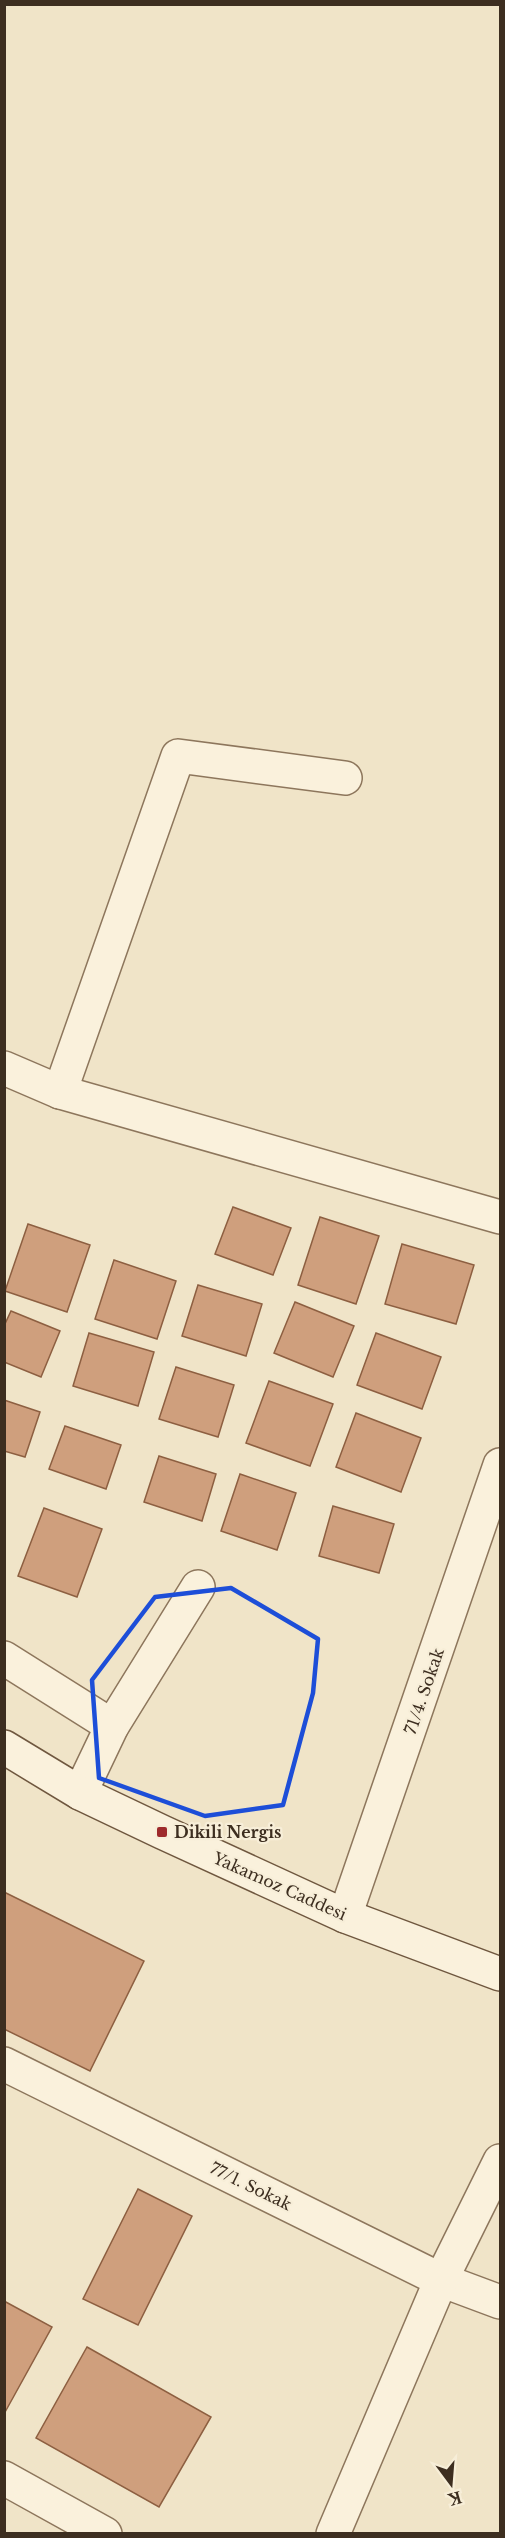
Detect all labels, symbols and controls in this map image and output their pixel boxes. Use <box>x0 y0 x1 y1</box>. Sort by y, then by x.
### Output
street label: 71/4. Sokak <box>400 1645 448 1737</box>
place label: Dikili Nergis <box>174 1822 282 1842</box>
marker: Dikili Nergis <box>155 1825 169 1839</box>
street label: Yakamoz Caddesi <box>209 1847 350 1925</box>
street label: 77/1. Sokak <box>207 2158 295 2214</box>
north arrow <box>421 2454 481 2514</box>
text: K <box>445 2487 464 2510</box>

